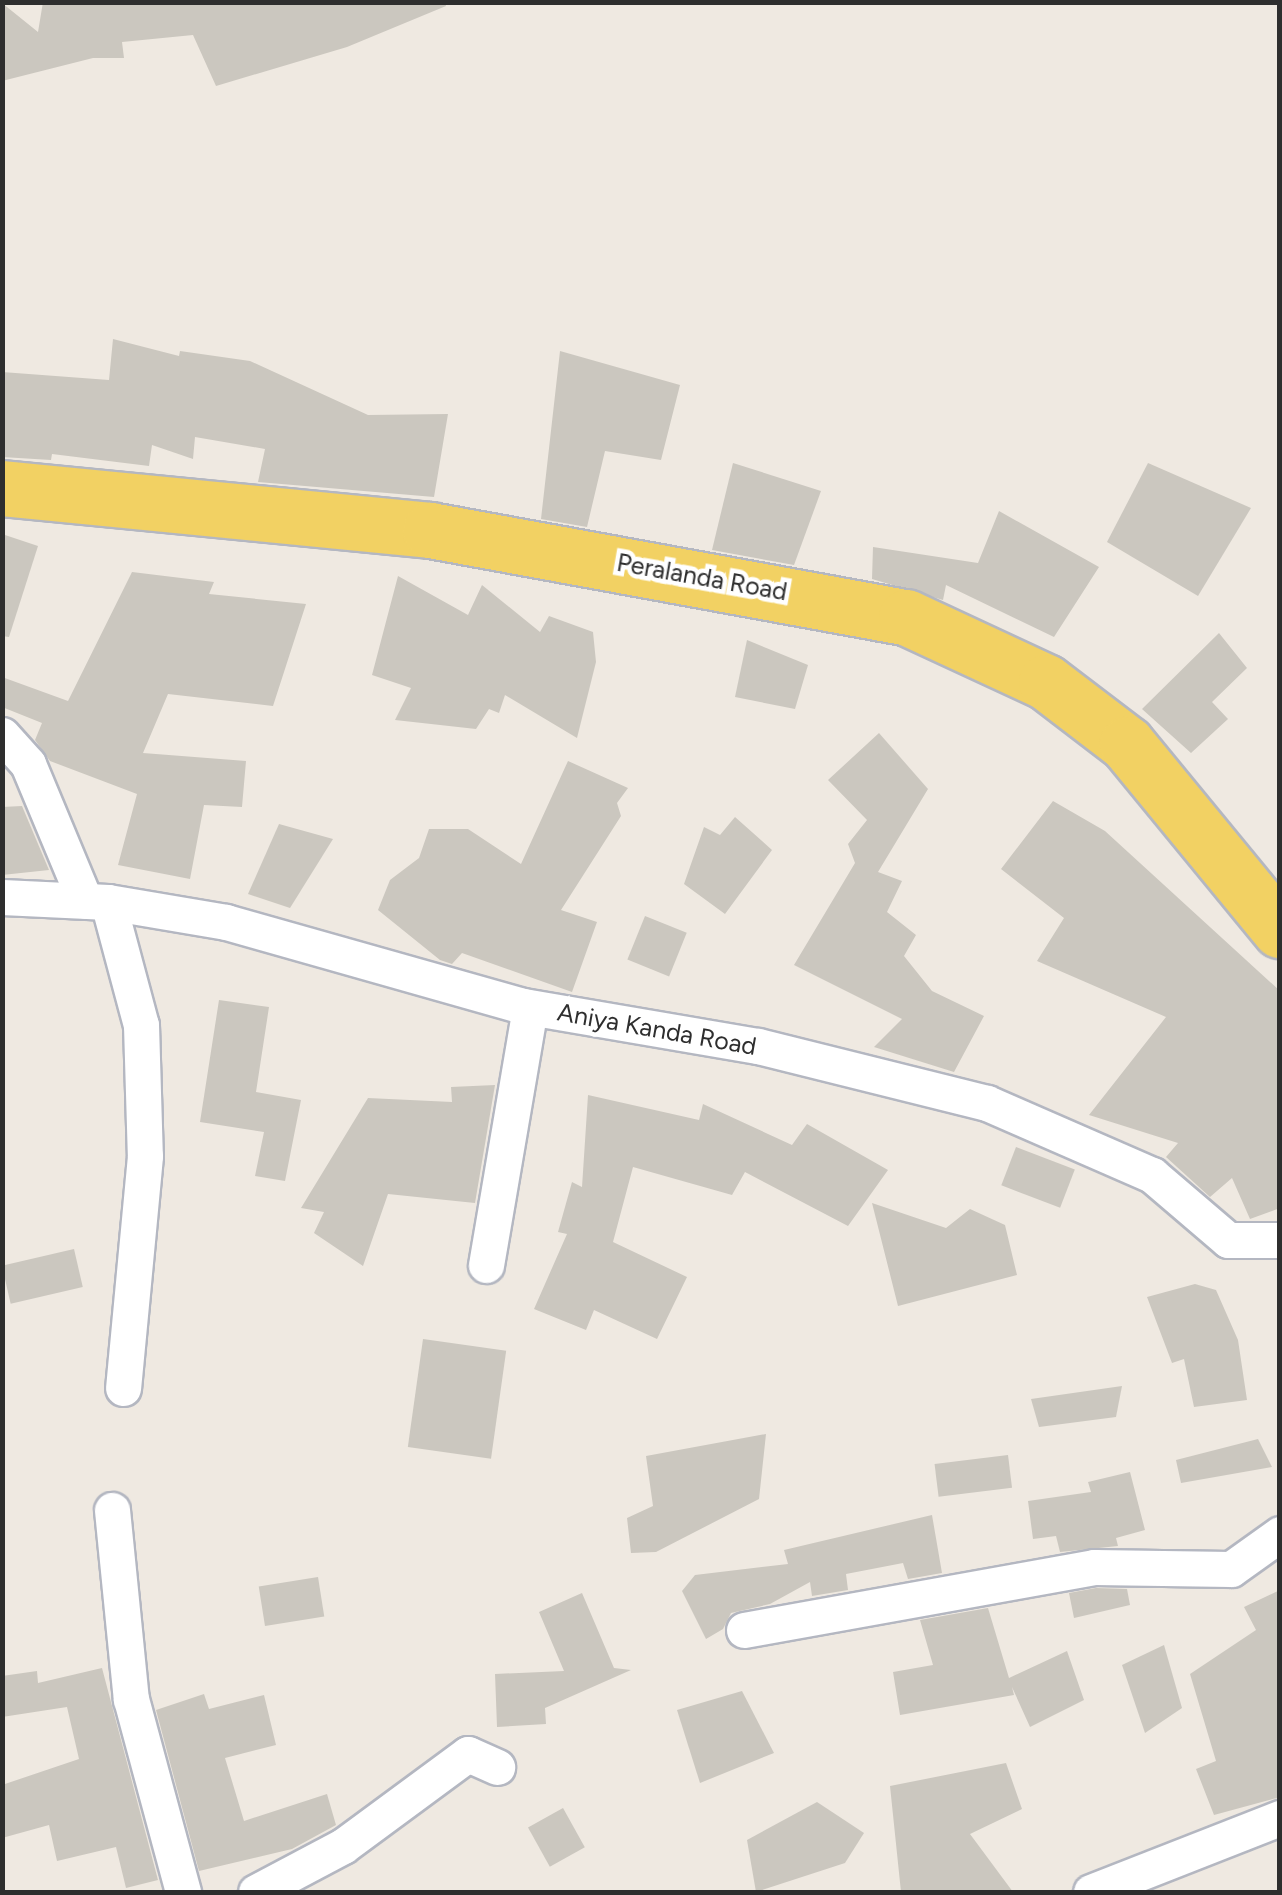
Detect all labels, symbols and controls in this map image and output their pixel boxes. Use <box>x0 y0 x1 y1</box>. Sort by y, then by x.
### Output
street label: Peralanda Road <box>615 547 789 607</box>
street label: Aniya Kanda Road <box>555 997 759 1061</box>

